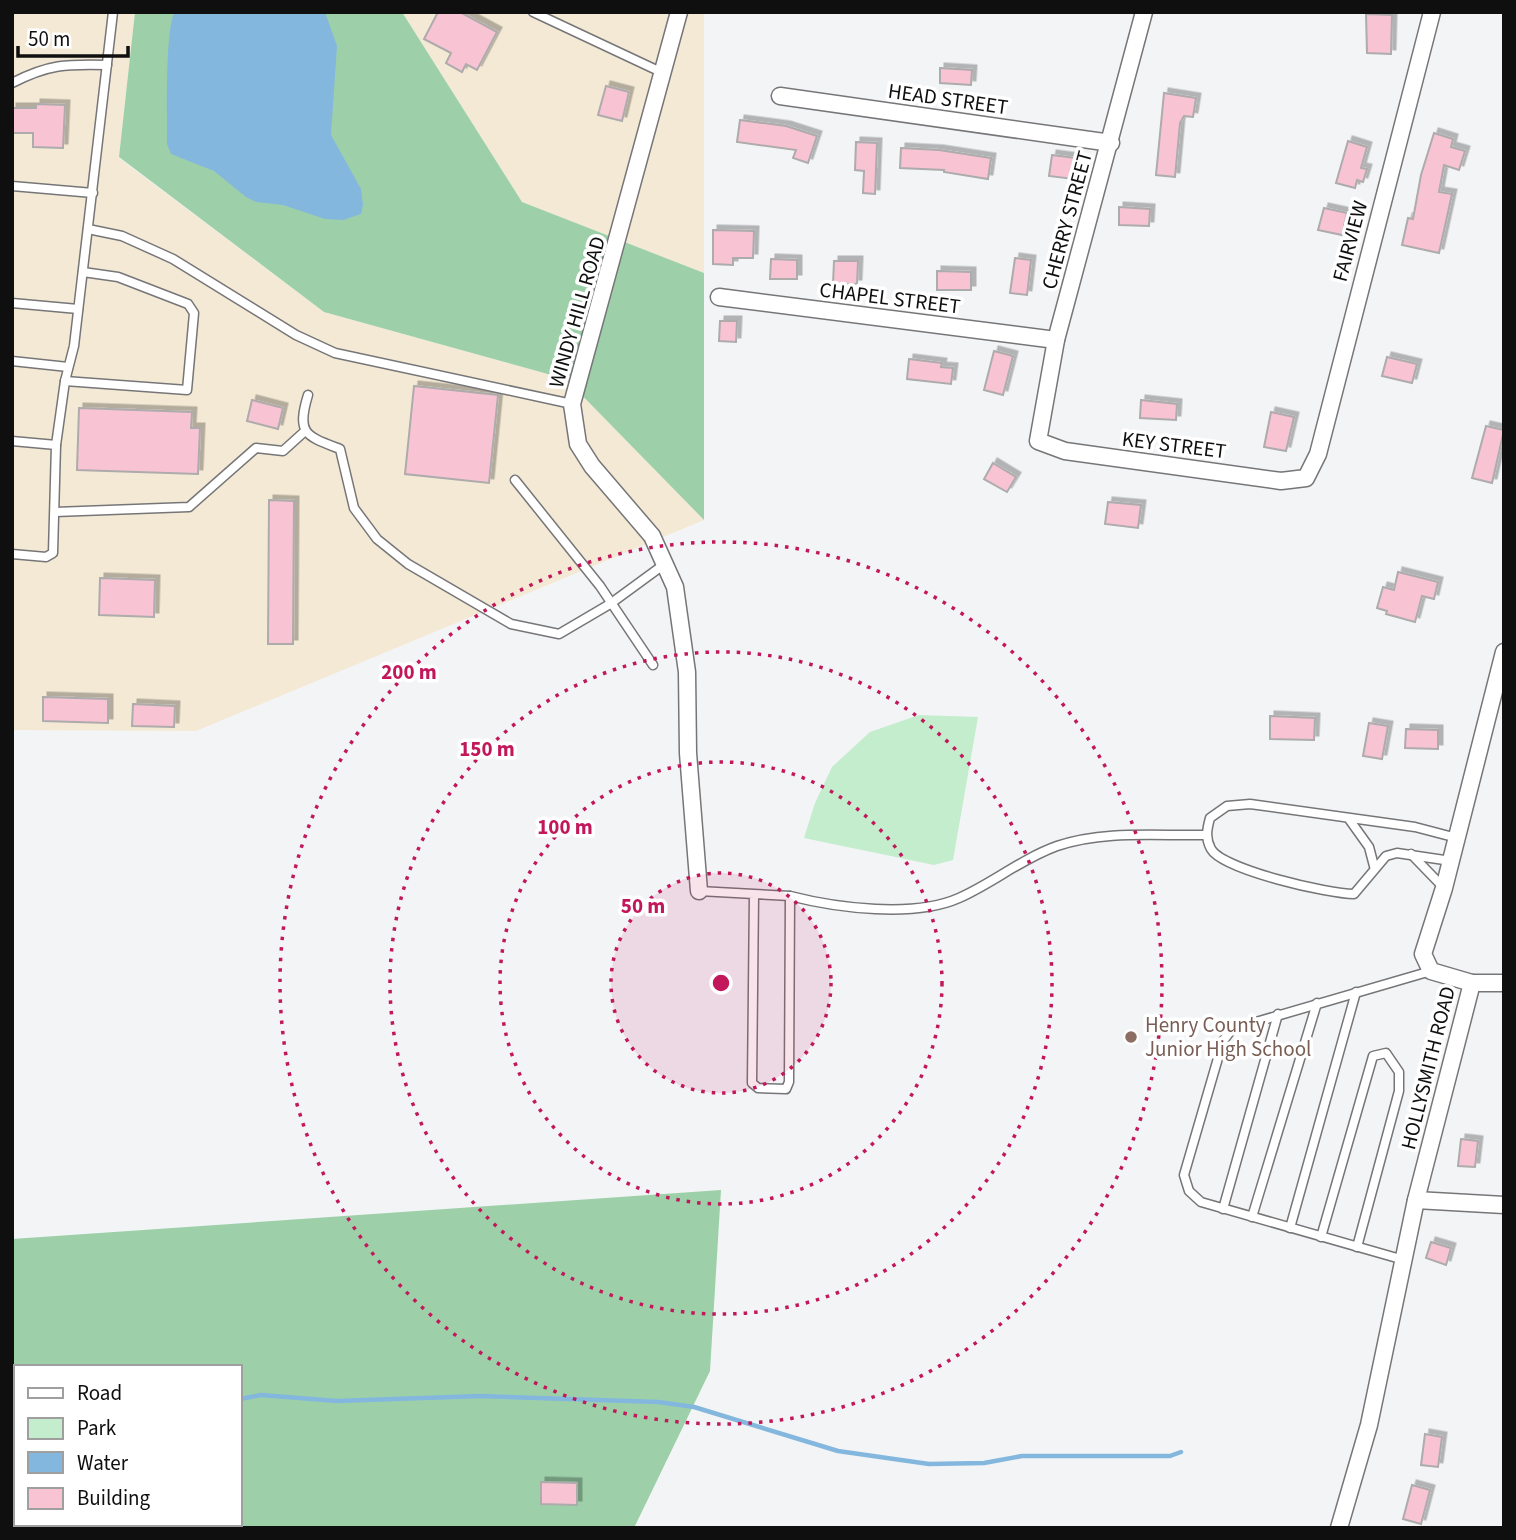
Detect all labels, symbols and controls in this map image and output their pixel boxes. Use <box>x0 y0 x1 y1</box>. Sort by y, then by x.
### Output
scale bar <box>18 14 128 58</box>
text: 50 m <box>28 24 70 54</box>
street label: HEAD STREET <box>886 76 1010 122</box>
street label: CHERRY STREET <box>1034 147 1100 293</box>
street label: FAIRVIEW <box>1325 197 1375 285</box>
street label: WINDY HILL ROAD <box>541 233 613 391</box>
street label: CHAPEL STREET <box>818 274 962 322</box>
street label: KEY STREET <box>1120 424 1228 466</box>
text: 200 m <box>381 657 437 687</box>
text: 150 m <box>459 734 515 764</box>
text: 100 m <box>537 812 593 842</box>
text: 50 m <box>621 891 665 921</box>
centre of rings <box>709 971 733 995</box>
street label: HOLLYSMITH ROAD <box>1393 983 1463 1153</box>
place label: Henry County Junior High School <box>1145 1010 1311 1064</box>
marker: Henry County Junior High School <box>1123 1029 1139 1045</box>
legend <box>14 1365 242 1526</box>
text: Road <box>77 1378 122 1408</box>
text: Park <box>77 1413 117 1443</box>
text: Water <box>77 1448 129 1478</box>
text: Building <box>77 1483 151 1513</box>

